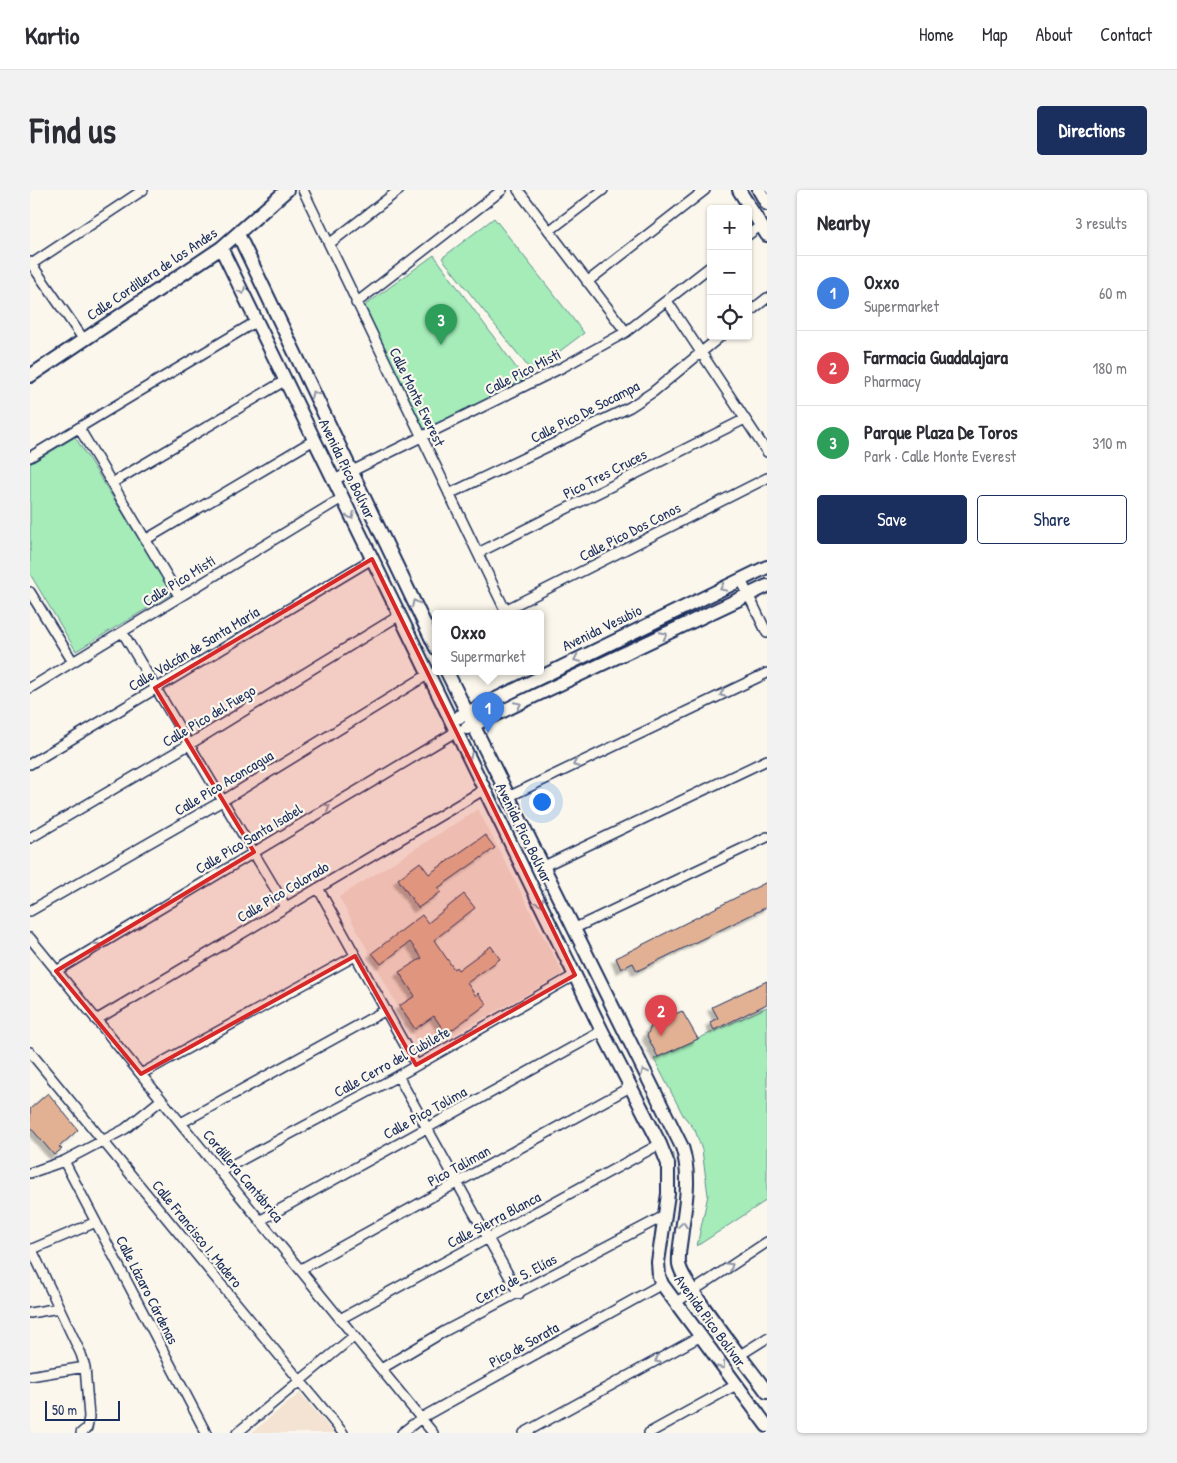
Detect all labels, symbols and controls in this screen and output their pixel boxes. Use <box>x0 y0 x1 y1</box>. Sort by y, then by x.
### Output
text: Kartio <box>25 19 80 51</box>
text: Home <box>919 22 954 47</box>
text: Map <box>982 22 1007 47</box>
text: About <box>1035 22 1072 47</box>
text: Contact <box>1100 22 1152 47</box>
button: Directions <box>1037 106 1147 155</box>
text: Find us <box>30 107 116 154</box>
map controls <box>707 205 752 340</box>
button: + <box>707 205 752 250</box>
text: Nearby <box>817 208 870 237</box>
text: 3 results <box>1075 212 1127 234</box>
street label: Calle Cordillera de los Andes <box>82 222 221 325</box>
button: − <box>707 250 752 295</box>
text: Oxxo <box>864 269 899 295</box>
text: 1 <box>830 282 836 304</box>
text: 60 m <box>1099 282 1127 304</box>
one-way arrow <box>236 286 246 295</box>
button: locate <box>707 295 752 340</box>
text: Supermarket <box>864 295 939 317</box>
pin: 3 <box>425 304 457 345</box>
street label: Calle Pico Misti <box>481 343 564 400</box>
street label: Calle Monte Everest <box>384 344 451 450</box>
text: Farmacia Guadalajara <box>864 344 1008 370</box>
text: 2 <box>829 357 837 379</box>
text: 180 m <box>1093 357 1127 379</box>
text: Pharmacy <box>864 370 921 392</box>
street label: Calle Pico De Socampa <box>527 375 643 448</box>
one-way arrow <box>310 390 320 399</box>
street label: Avenida Pico Bolívar <box>314 415 381 523</box>
text: Parque Plaza De Toros <box>864 419 1018 445</box>
text: 3 <box>829 432 837 454</box>
text: 310 m <box>1092 432 1127 454</box>
street label: Pico Tres Cruces <box>559 443 650 504</box>
text: Park · Calle Monte Everest <box>864 445 1016 467</box>
button: Save <box>817 495 967 544</box>
button: Share <box>977 495 1127 544</box>
street label: Calle Pico Dos Conos <box>575 497 684 566</box>
one-way arrow <box>345 511 355 520</box>
street label: Calle Pico Misti <box>138 550 219 611</box>
one-way arrow <box>719 582 728 592</box>
street label: Avenida Vesubio <box>558 599 645 656</box>
one-way arrow <box>411 600 421 609</box>
street label: Calle Volcán de Santa María <box>124 601 263 696</box>
popup <box>432 610 544 675</box>
text: Oxxo <box>451 619 486 645</box>
one-way arrow <box>659 631 668 641</box>
text: Supermarket <box>451 645 525 667</box>
one-way arrow <box>573 652 582 663</box>
street label: Calle Pico del Fuego <box>158 679 259 752</box>
one-way arrow <box>719 688 728 698</box>
pin: 1 <box>472 692 504 733</box>
one-way arrow <box>513 701 522 712</box>
street label: Calle Pico Aconcagua <box>170 745 277 820</box>
one-way arrow <box>463 751 473 760</box>
one-way arrow <box>572 758 581 768</box>
street label: Avenida Pico Bolívar <box>491 779 558 887</box>
your location <box>529 789 555 815</box>
street label: Calle Pico Santa Isabel <box>191 798 306 879</box>
one-way arrow <box>322 804 331 814</box>
street label: Calle Pico Colorado <box>233 856 333 927</box>
one-way arrow <box>534 898 544 907</box>
one-way arrow <box>93 943 102 953</box>
pin: 2 <box>645 995 677 1036</box>
street label: Calle Cerro del Cubilete <box>330 1021 453 1102</box>
one-way arrow <box>640 1069 650 1078</box>
street label: Calle Pico Tolima <box>379 1081 470 1144</box>
street label: Cordillera Cantábrica <box>198 1125 289 1227</box>
street label: Pico Taliman <box>423 1140 494 1191</box>
street label: Calle Francisco I. Madero <box>147 1175 247 1292</box>
street label: Calle Sierra Blanca <box>443 1186 544 1253</box>
one-way arrow <box>677 1220 688 1228</box>
street label: Calle Lázaro Cárdenas <box>111 1232 184 1348</box>
street label: Cerro de S. Elías <box>471 1248 560 1309</box>
one-way arrow <box>724 1263 733 1272</box>
street label: Avenida Pico Bolívar <box>670 1270 751 1371</box>
street label: Pico de Sorata <box>485 1317 563 1372</box>
one-way arrow <box>654 1354 663 1364</box>
one-way arrow <box>716 1360 725 1370</box>
scale bar <box>45 1398 120 1421</box>
text: 50 m <box>52 1400 77 1419</box>

